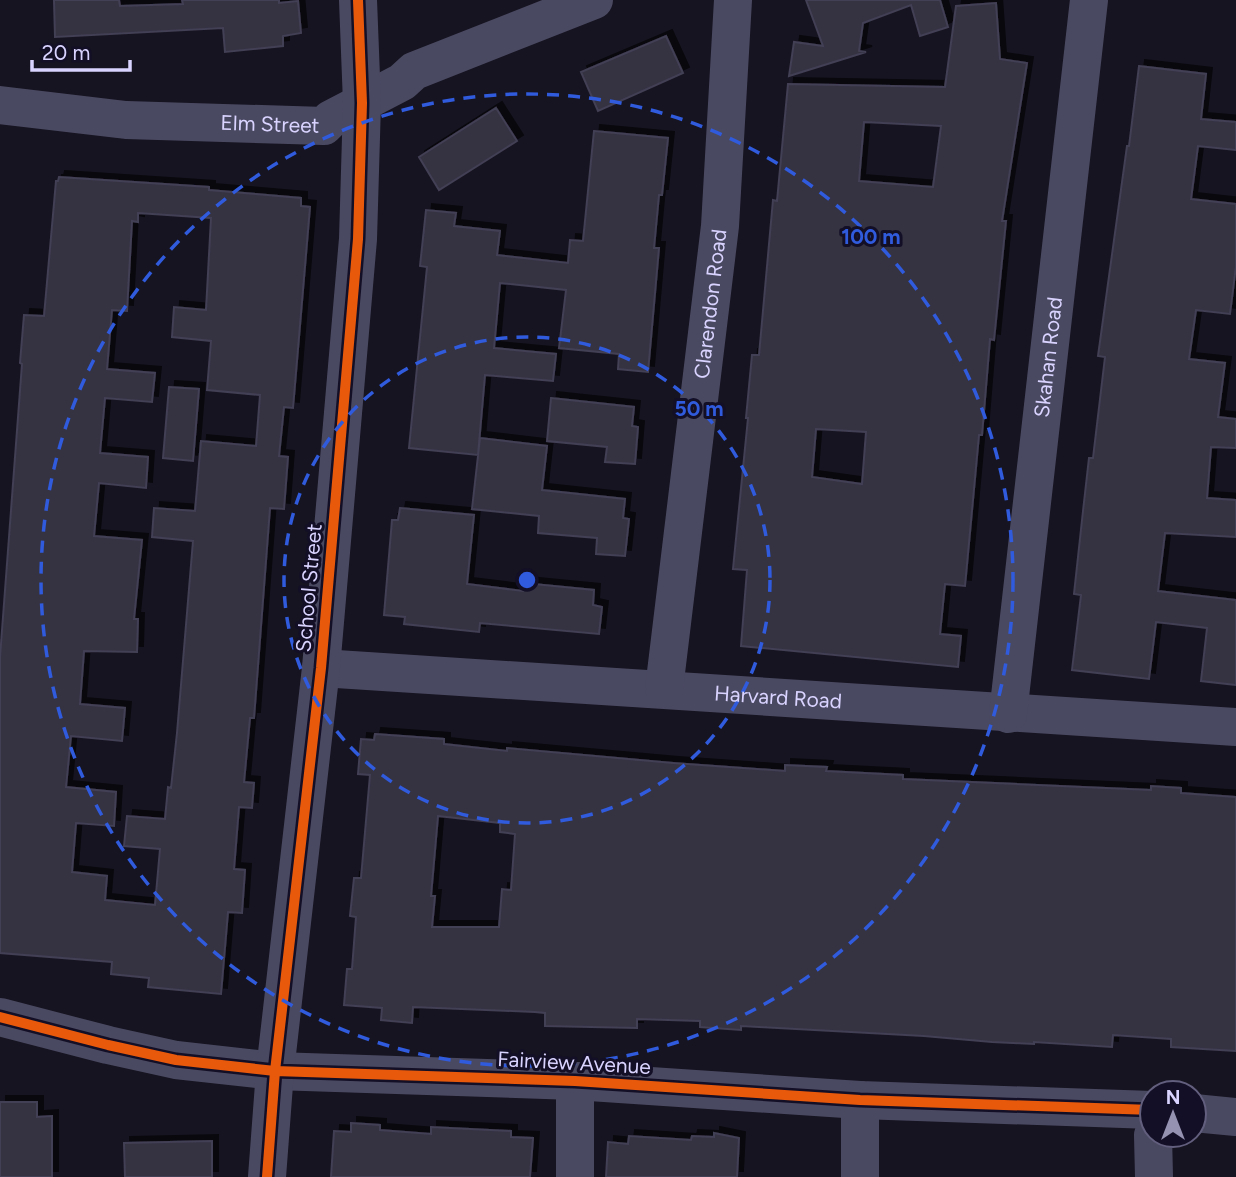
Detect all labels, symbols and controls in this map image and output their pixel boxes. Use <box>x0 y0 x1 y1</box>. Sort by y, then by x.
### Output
scale bar <box>32 28 130 72</box>
text: 20 m <box>42 40 90 65</box>
street label: Elm Street <box>220 110 320 138</box>
text: 100 m <box>841 224 901 249</box>
street label: Clarendon Road <box>689 228 732 380</box>
street label: Skahan Road <box>1029 296 1067 419</box>
text: 50 m <box>674 396 724 421</box>
street label: School Street <box>290 523 327 653</box>
centre of rings <box>515 568 539 592</box>
street label: Harvard Road <box>713 680 843 714</box>
street label: Fairview Avenue <box>497 1046 651 1079</box>
north arrow <box>1138 1079 1208 1149</box>
text: N <box>1166 1086 1180 1109</box>

